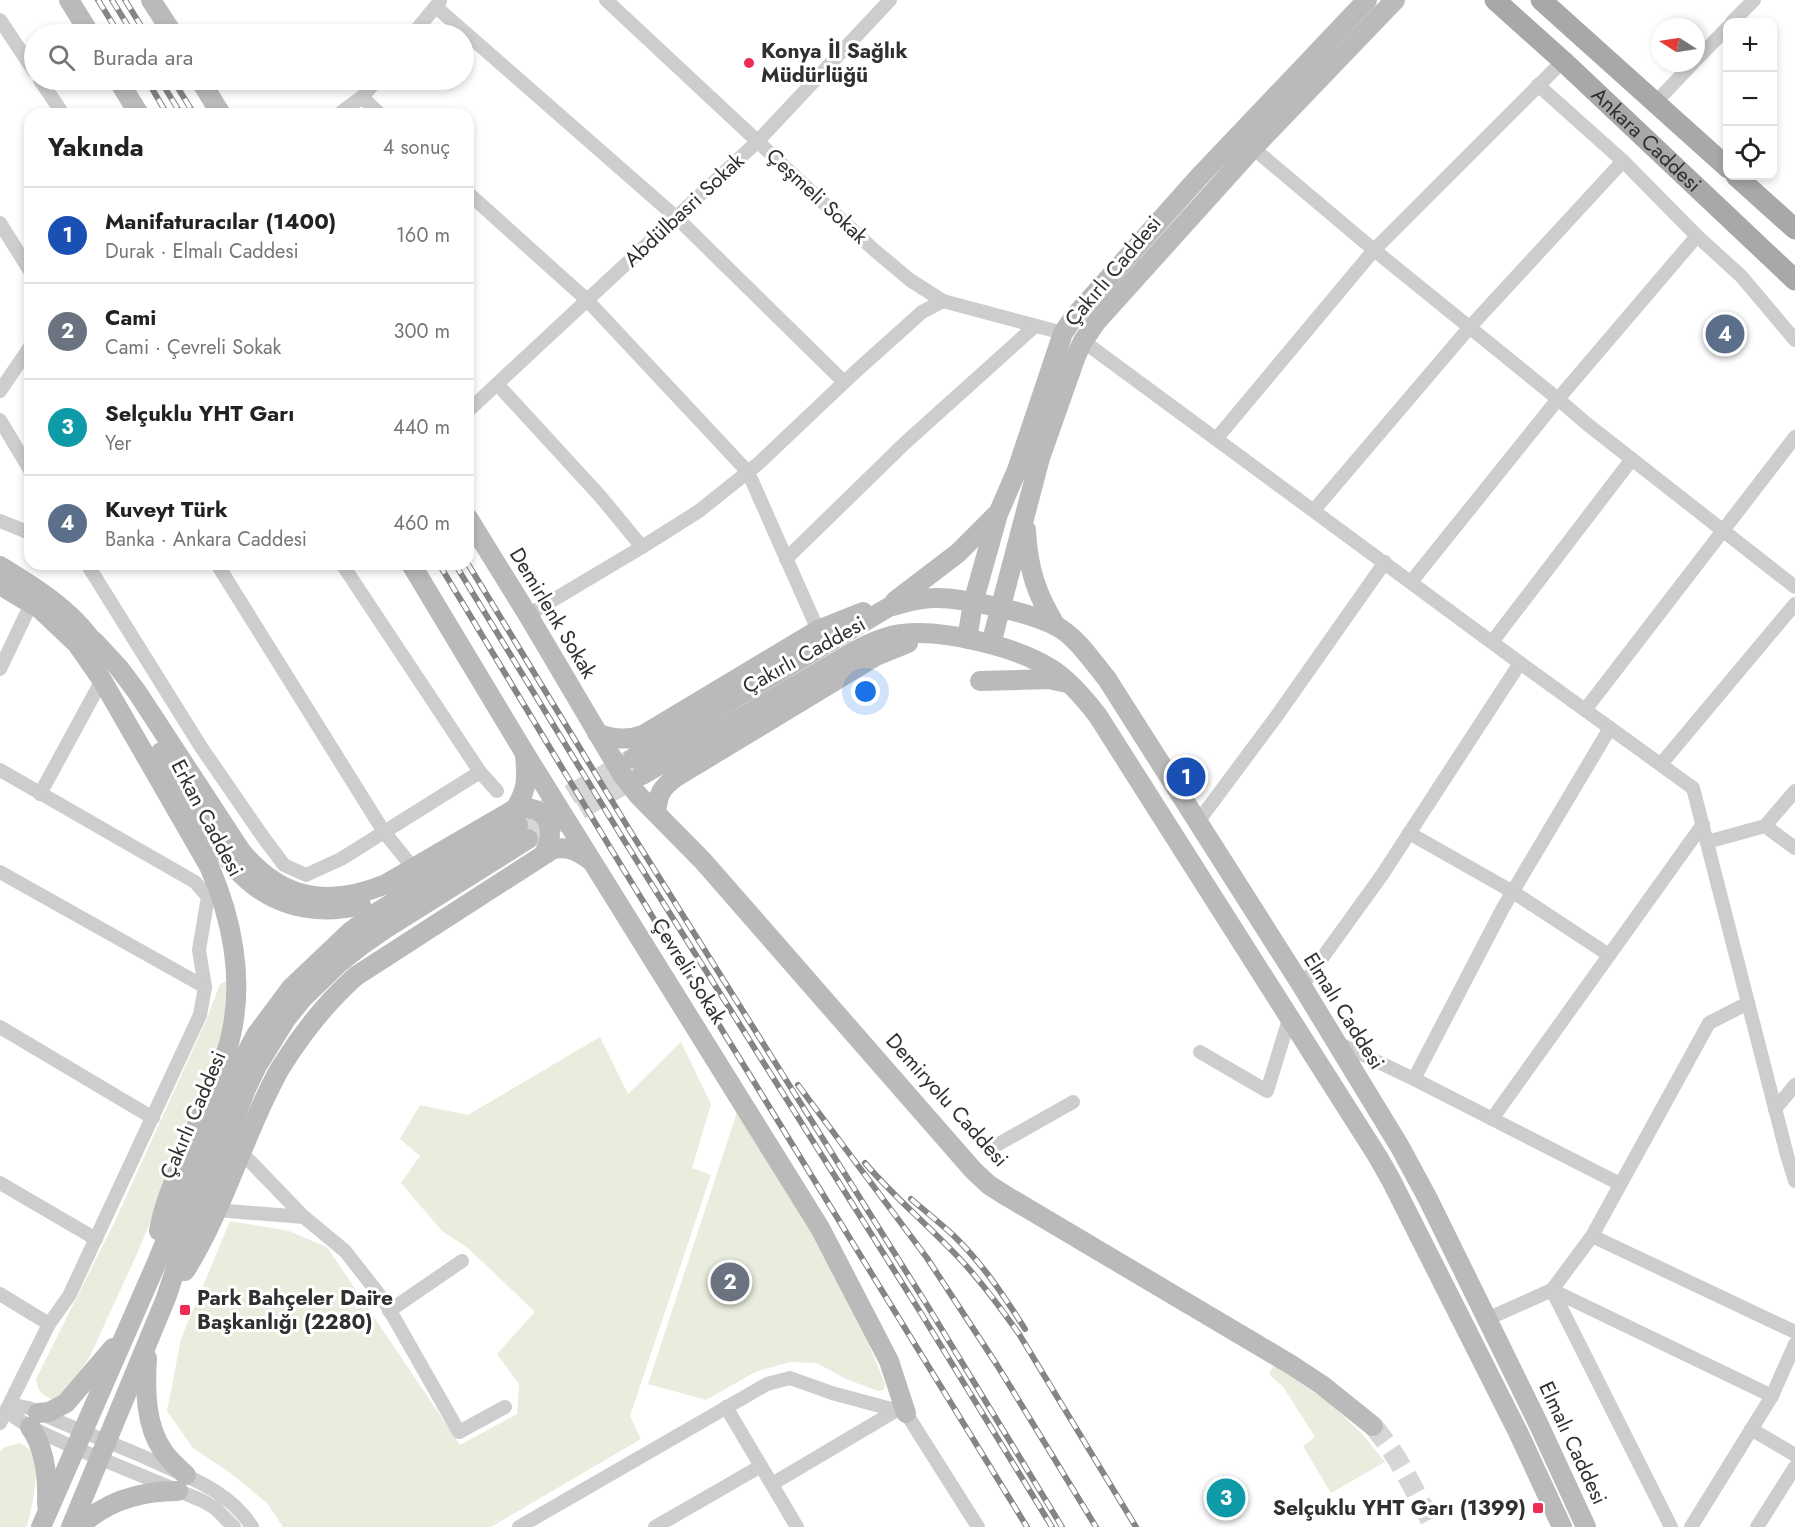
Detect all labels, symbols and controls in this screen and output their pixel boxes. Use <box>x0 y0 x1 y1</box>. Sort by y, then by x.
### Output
north arrow <box>1651 18 1705 72</box>
map controls <box>1723 18 1777 180</box>
button: + <box>1723 18 1777 72</box>
search box <box>24 24 474 90</box>
place label: Konya İl Sağlık Müdürlüğü <box>761 36 908 90</box>
icon: search <box>45 41 78 74</box>
text: Burada ara <box>93 41 193 73</box>
marker: Konya İl Sağlık Müdürlüğü <box>742 56 756 70</box>
button: − <box>1723 72 1777 126</box>
street label: Ankara Caddesi <box>1585 80 1708 199</box>
button: locate <box>1723 126 1777 180</box>
text: Yakında <box>48 128 144 166</box>
text: 4 sonuç <box>383 133 450 162</box>
street label: Çeşmeli Sokak <box>760 141 875 251</box>
street label: Abdülbasri Sokak <box>617 146 751 274</box>
text: Manifaturacılar (1400) <box>105 205 336 237</box>
street label: Çakırlı Caddesi <box>1058 209 1168 333</box>
text: 1 <box>62 221 73 250</box>
text: 160 m <box>396 221 450 250</box>
text: Durak · Elmalı Caddesi <box>105 237 299 266</box>
text: Cami <box>105 301 156 333</box>
pin: 4 <box>1706 312 1744 356</box>
text: 2 <box>61 317 74 346</box>
text: 300 m <box>393 317 450 346</box>
text: Cami · Çevreli Sokak <box>105 333 281 362</box>
text: Selçuklu YHT Garı <box>105 397 294 429</box>
text: 3 <box>61 413 74 442</box>
text: 440 m <box>393 413 450 442</box>
text: Yer <box>105 429 131 458</box>
text: Kuveyt Türk <box>105 493 228 525</box>
text: 4 <box>61 509 74 538</box>
text: 460 m <box>393 509 450 538</box>
text: Banka · Ankara Caddesi <box>105 525 307 554</box>
street label: Demirlenk Sokak <box>502 542 604 685</box>
street label: Çakırlı Caddesi <box>737 609 871 701</box>
your location <box>851 677 880 706</box>
street label: Erkan Caddesi <box>164 754 250 882</box>
pin: 1 <box>1166 754 1206 800</box>
street label: Çevreli Sokak <box>644 912 734 1030</box>
street label: Elmalı Caddesi <box>1296 947 1392 1075</box>
street label: Demiryolu Caddesi <box>879 1027 1015 1173</box>
street label: Çakırlı Caddesi <box>153 1046 233 1184</box>
pin: 2 <box>710 1260 750 1304</box>
place label: Park Bahçeler Dai̇re Başkanlığı (2280) <box>197 1283 393 1337</box>
marker: Park Bahçeler Dai̇re Başkanlığı (2280) <box>178 1303 192 1317</box>
street label: Elmalı Caddesi <box>1531 1377 1615 1509</box>
pin: 3 <box>1206 1476 1246 1520</box>
place label: Selçuklu YHT Garı (1399) <box>1273 1493 1526 1523</box>
marker: Selçuklu YHT Garı (1399) <box>1531 1501 1545 1515</box>

